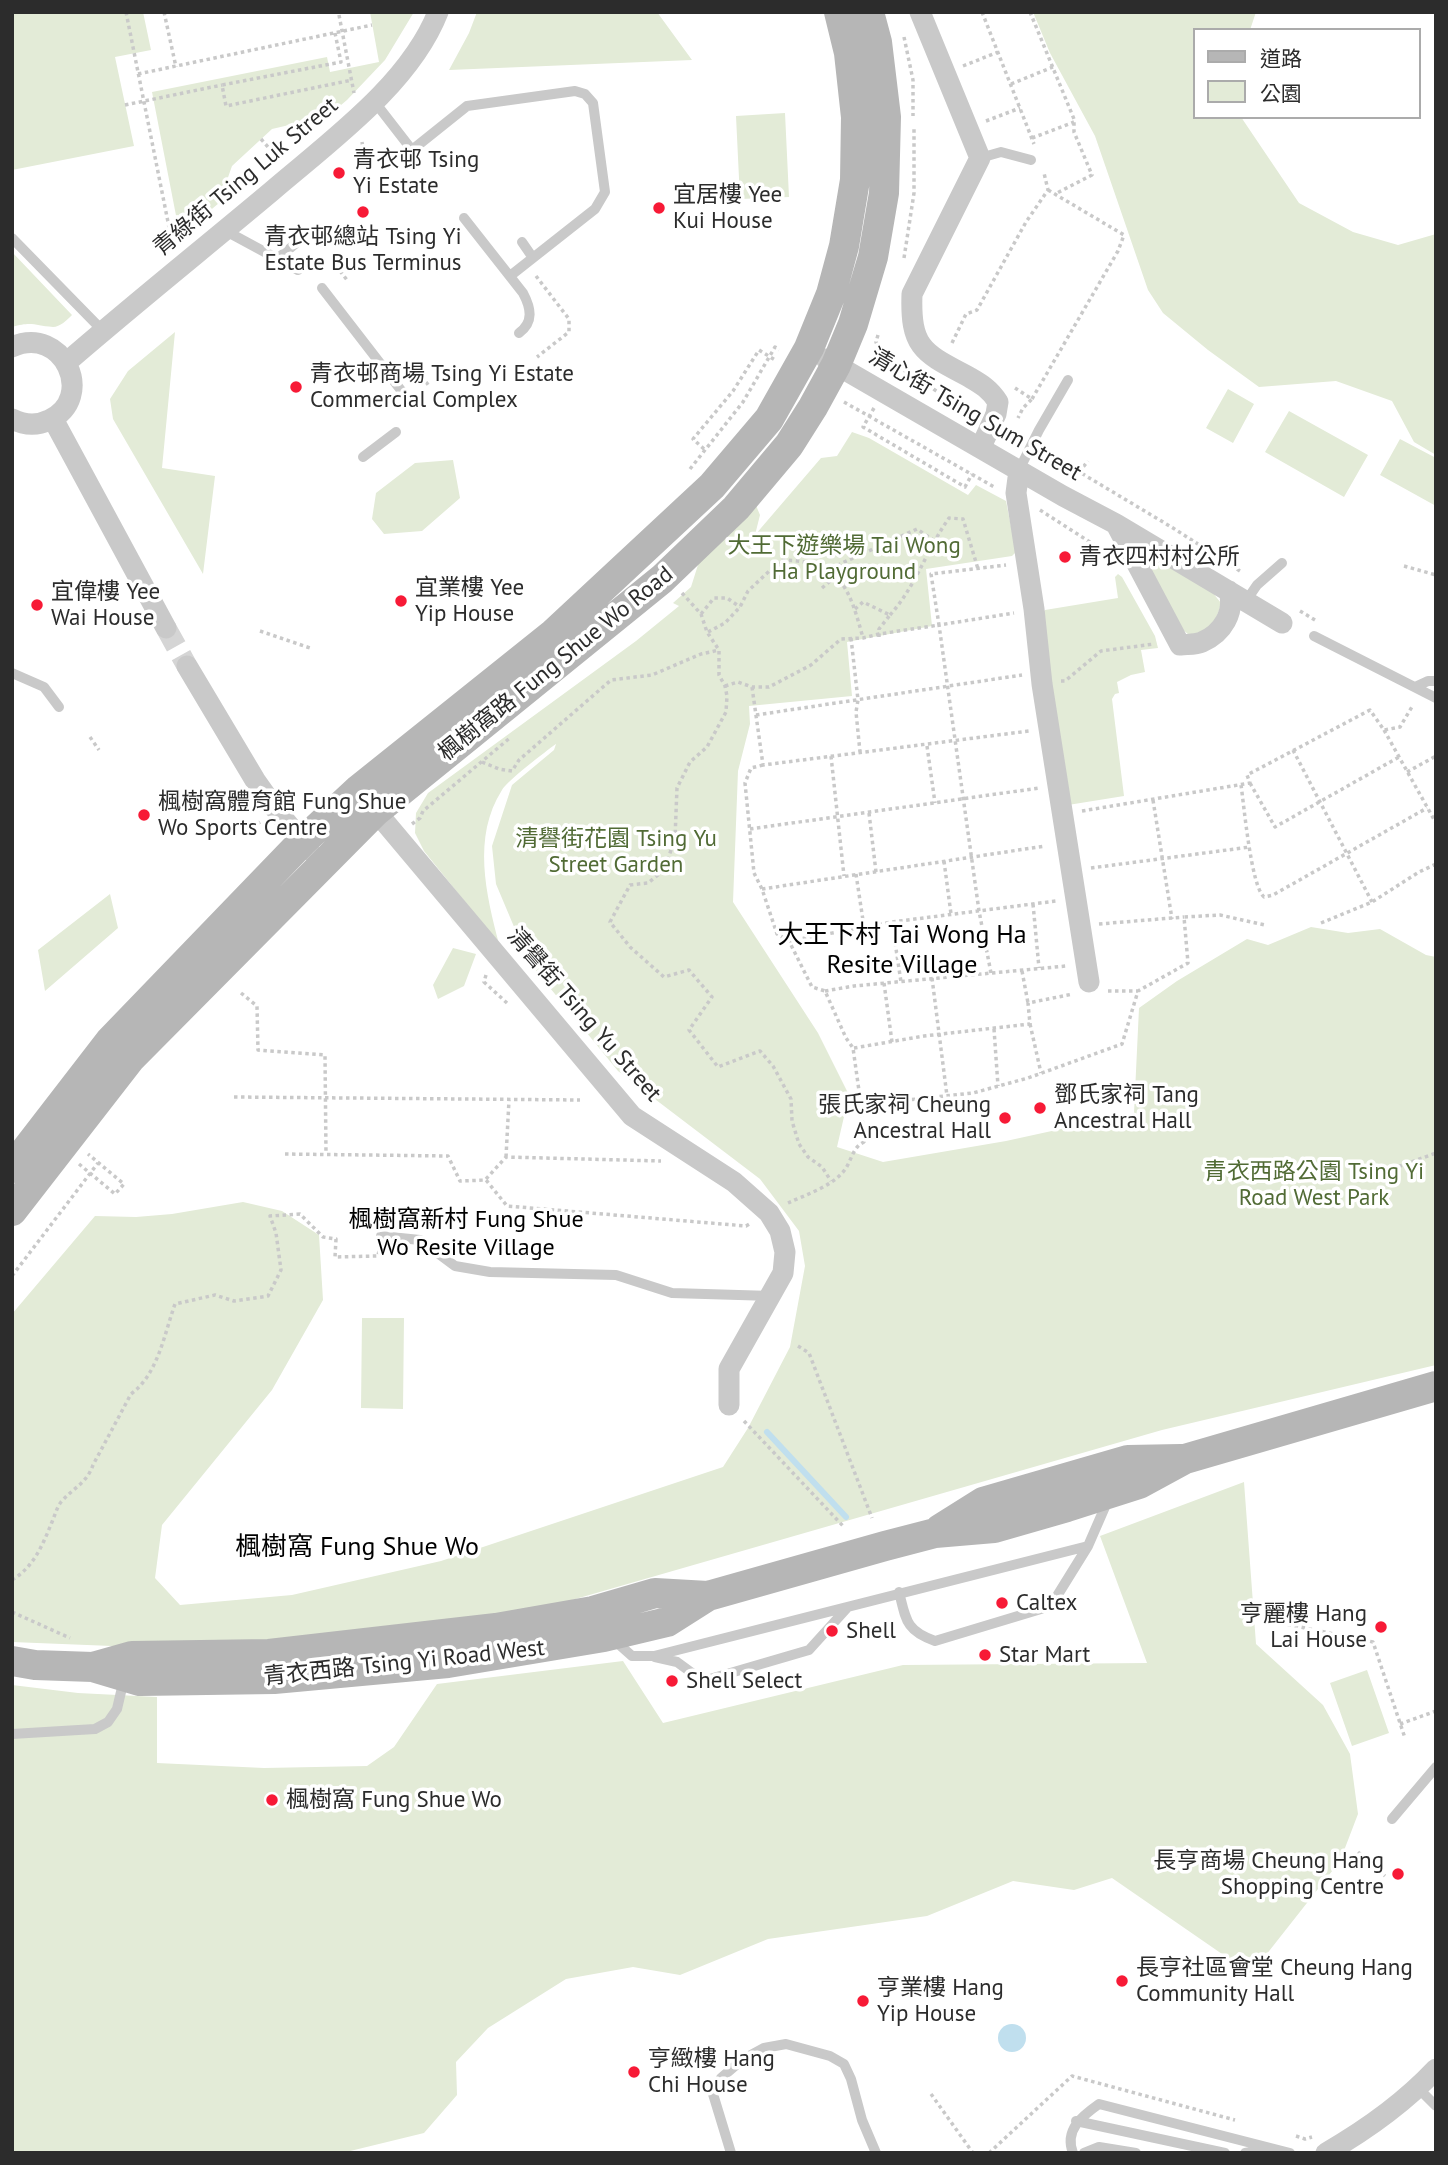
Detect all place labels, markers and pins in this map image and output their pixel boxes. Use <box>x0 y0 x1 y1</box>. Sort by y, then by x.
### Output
place label: 青衣邨 Tsing Yi Estate <box>353 146 479 200</box>
marker: 青衣邨 Tsing Yi Estate <box>331 165 347 181</box>
place label: 宜居樓 Yee Kui House <box>673 181 782 235</box>
marker: 宜居樓 Yee Kui House <box>651 200 667 216</box>
marker: 青衣邨總站 Tsing Yi Estate Bus Terminus <box>355 204 371 220</box>
place label: 青衣邨總站 Tsing Yi Estate Bus Terminus <box>264 223 462 277</box>
place label: 青衣邨商場 Tsing Yi Estate Commercial Complex <box>310 360 574 414</box>
marker: 青衣邨商場 Tsing Yi Estate Commercial Complex <box>288 379 304 395</box>
place label: 青衣四村村公所 <box>1079 543 1240 571</box>
marker: 青衣四村村公所 <box>1057 549 1073 565</box>
place label: 宜業樓 Yee Yip House <box>415 574 524 628</box>
place label: 宜偉樓 Yee Wai House <box>51 578 160 632</box>
marker: 宜業樓 Yee Yip House <box>393 593 409 609</box>
marker: 宜偉樓 Yee Wai House <box>29 597 45 613</box>
place label: 楓樹窩體育館 Fung Shue Wo Sports Centre <box>158 788 406 842</box>
marker: 楓樹窩體育館 Fung Shue Wo Sports Centre <box>136 807 152 823</box>
place label: 鄧氏家祠 Tang Ancestral Hall <box>1054 1081 1199 1135</box>
place label: 張氏家祠 Cheung Ancestral Hall <box>818 1091 991 1145</box>
marker: 鄧氏家祠 Tang Ancestral Hall <box>1032 1100 1048 1116</box>
marker: 張氏家祠 Cheung Ancestral Hall <box>997 1110 1013 1126</box>
place label: Caltex <box>1016 1589 1077 1617</box>
marker: Caltex <box>994 1595 1010 1611</box>
place label: 亨麗樓 Hang Lai House <box>1240 1600 1367 1654</box>
place label: Shell <box>846 1617 896 1645</box>
marker: 亨麗樓 Hang Lai House <box>1373 1619 1389 1635</box>
marker: Shell <box>824 1623 840 1639</box>
place label: Star Mart <box>999 1641 1090 1669</box>
marker: Star Mart <box>977 1647 993 1663</box>
place label: Shell Select <box>686 1667 802 1695</box>
marker: Shell Select <box>664 1673 680 1689</box>
place label: 楓樹窩 Fung Shue Wo <box>286 1786 502 1814</box>
marker: 楓樹窩 Fung Shue Wo <box>264 1792 280 1808</box>
place label: 長亨商場 Cheung Hang Shopping Centre <box>1153 1847 1384 1901</box>
marker: 長亨商場 Cheung Hang Shopping Centre <box>1390 1866 1406 1882</box>
place label: 長亨社區會堂 Cheung Hang Community Hall <box>1136 1954 1413 2008</box>
marker: 長亨社區會堂 Cheung Hang Community Hall <box>1114 1973 1130 1989</box>
place label: 亨業樓 Hang Yip House <box>877 1974 1004 2028</box>
marker: 亨業樓 Hang Yip House <box>855 1993 871 2009</box>
place label: 亨緻樓 Hang Chi House <box>648 2045 775 2099</box>
marker: 亨緻樓 Hang Chi House <box>626 2064 642 2080</box>

